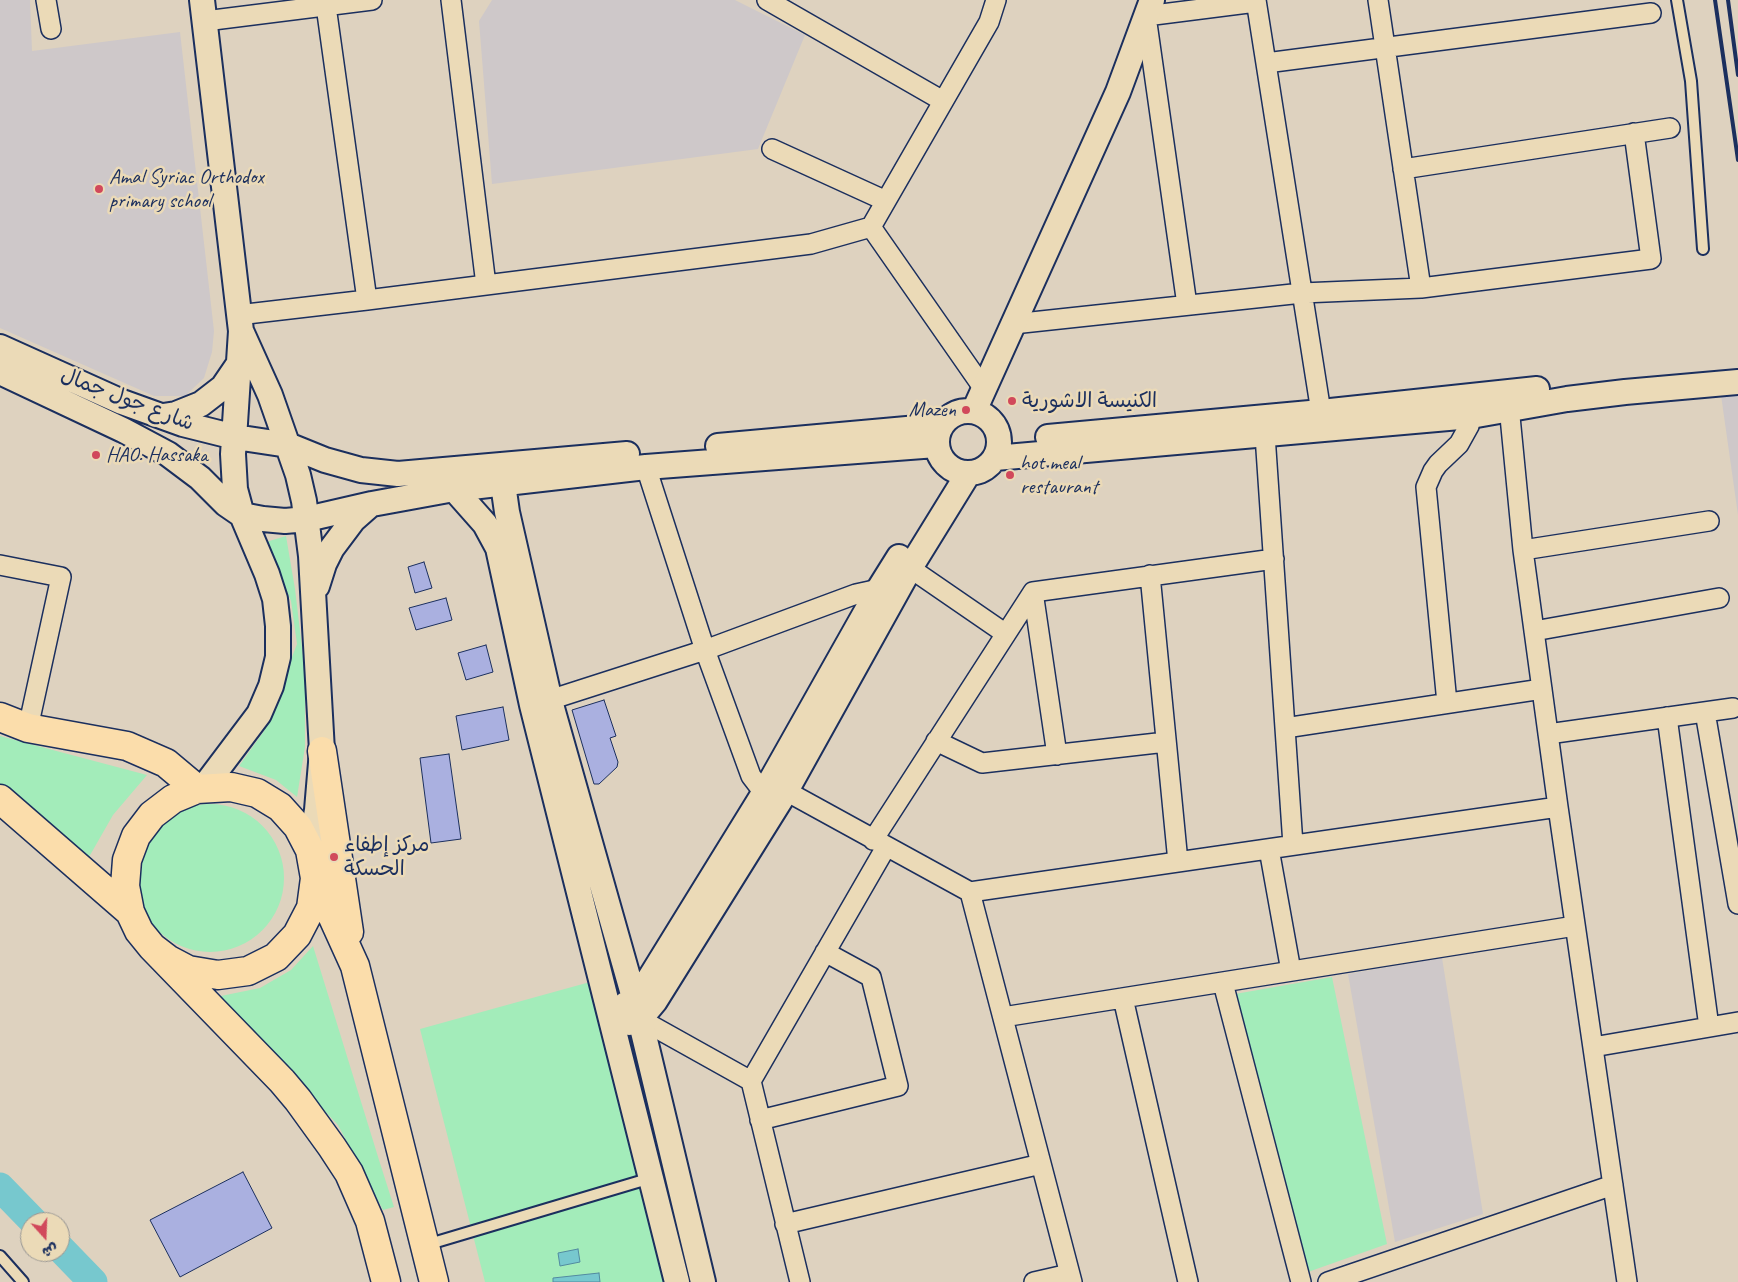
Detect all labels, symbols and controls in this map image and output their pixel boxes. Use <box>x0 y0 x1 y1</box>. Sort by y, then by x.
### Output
place label: Amal Syriac Orthodox primary school <box>109 164 264 214</box>
marker: Amal Syriac Orthodox primary school <box>93 183 105 195</box>
street label: شارع جول جمال <box>57 363 197 437</box>
place label: الكنيسة الاشورية <box>1022 388 1157 414</box>
marker: الكنيسة الاشورية <box>1006 395 1018 407</box>
place label: Mazen <box>909 397 956 423</box>
marker: Mazen <box>960 404 972 416</box>
place label: HAO. Hassaka <box>106 442 208 468</box>
marker: HAO. Hassaka <box>90 449 102 461</box>
place label: hot meal restaurant <box>1020 450 1098 500</box>
marker: hot meal restaurant <box>1004 469 1016 481</box>
place label: مركز إطفاء الحسكة <box>344 832 430 882</box>
marker: مركز إطفاء الحسكة <box>328 851 340 863</box>
north arrow <box>20 1212 70 1262</box>
text: ش <box>40 1240 60 1261</box>

